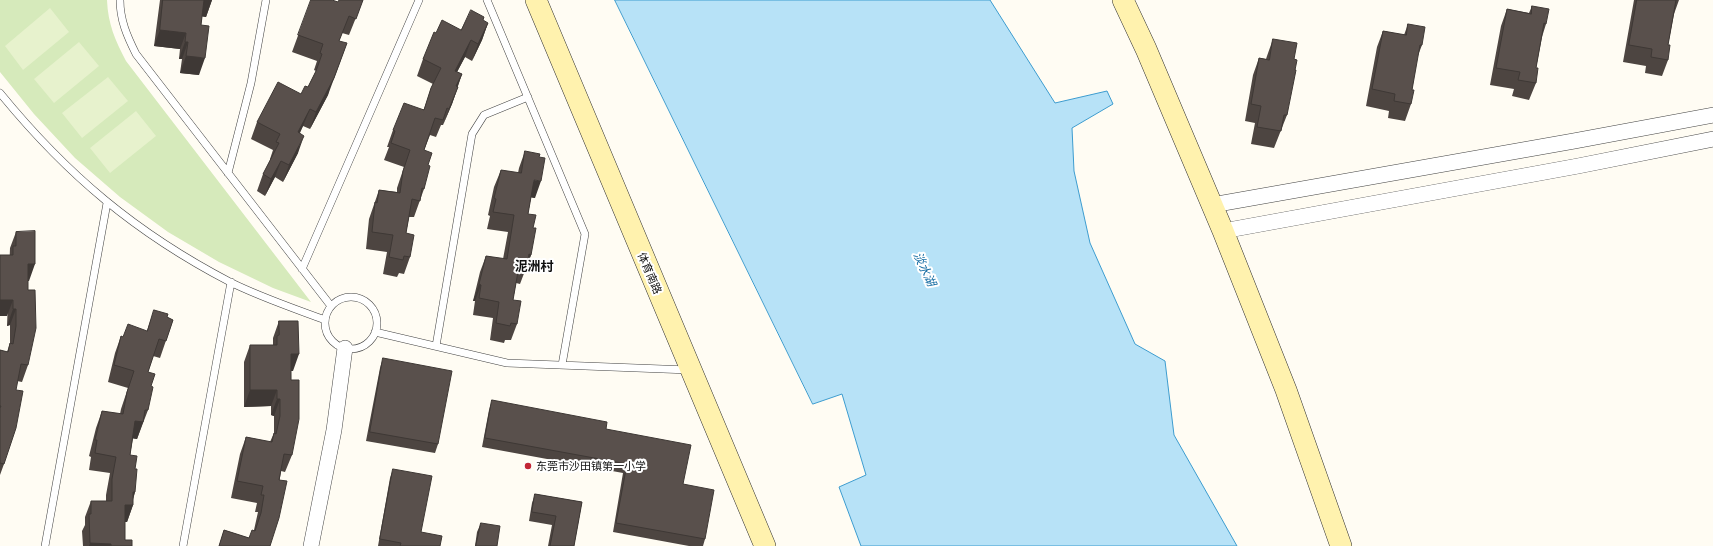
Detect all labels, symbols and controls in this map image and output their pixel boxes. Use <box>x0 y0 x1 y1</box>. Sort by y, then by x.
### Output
street label: 体育南路 <box>635 250 665 296</box>
water label: 淡水湖 <box>911 250 939 288</box>
district label: 泥洲村 <box>515 258 553 274</box>
place label: 东莞市沙田镇第一小学 <box>536 459 646 473</box>
marker: 东莞市沙田镇第一小学 <box>523 461 533 471</box>

